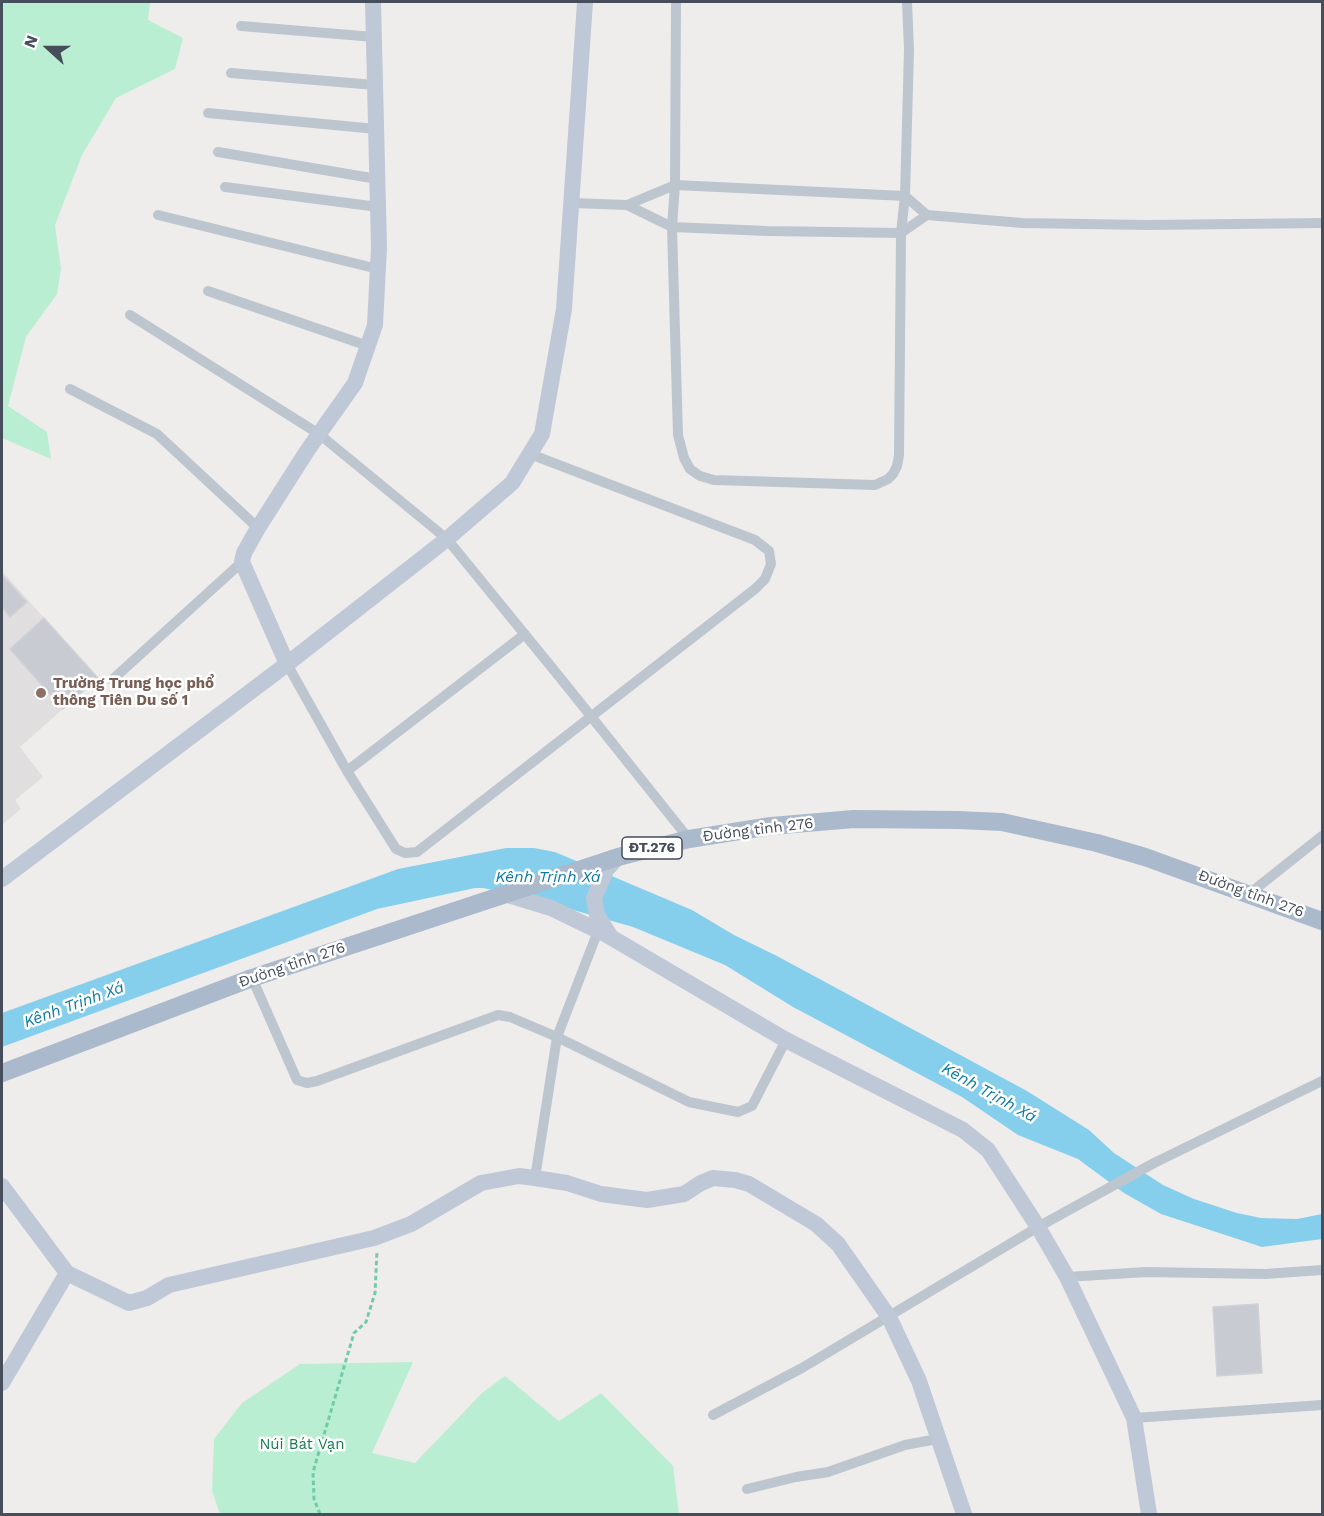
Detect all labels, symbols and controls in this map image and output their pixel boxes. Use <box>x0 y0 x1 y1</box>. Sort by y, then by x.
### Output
north arrow <box>18 18 78 78</box>
text: N <box>20 32 42 50</box>
place label: Trường Trung học phổ thông Tiên Du số 1 <box>53 675 214 710</box>
marker: Trường Trung học phổ thông Tiên Du số 1 <box>34 686 48 700</box>
street label: Đường tỉnh 276 <box>702 814 814 846</box>
road number: ĐT.276 <box>622 837 682 859</box>
water label: Kênh Trịnh Xá <box>495 867 601 887</box>
street label: Đường tỉnh 276 <box>1196 867 1306 921</box>
street label: Đường tỉnh 276 <box>236 938 348 992</box>
water label: Kênh Trịnh Xá <box>21 978 127 1032</box>
water label: Kênh Trịnh Xá <box>938 1059 1040 1127</box>
park label: Núi Bát Vạn <box>259 1436 345 1454</box>

